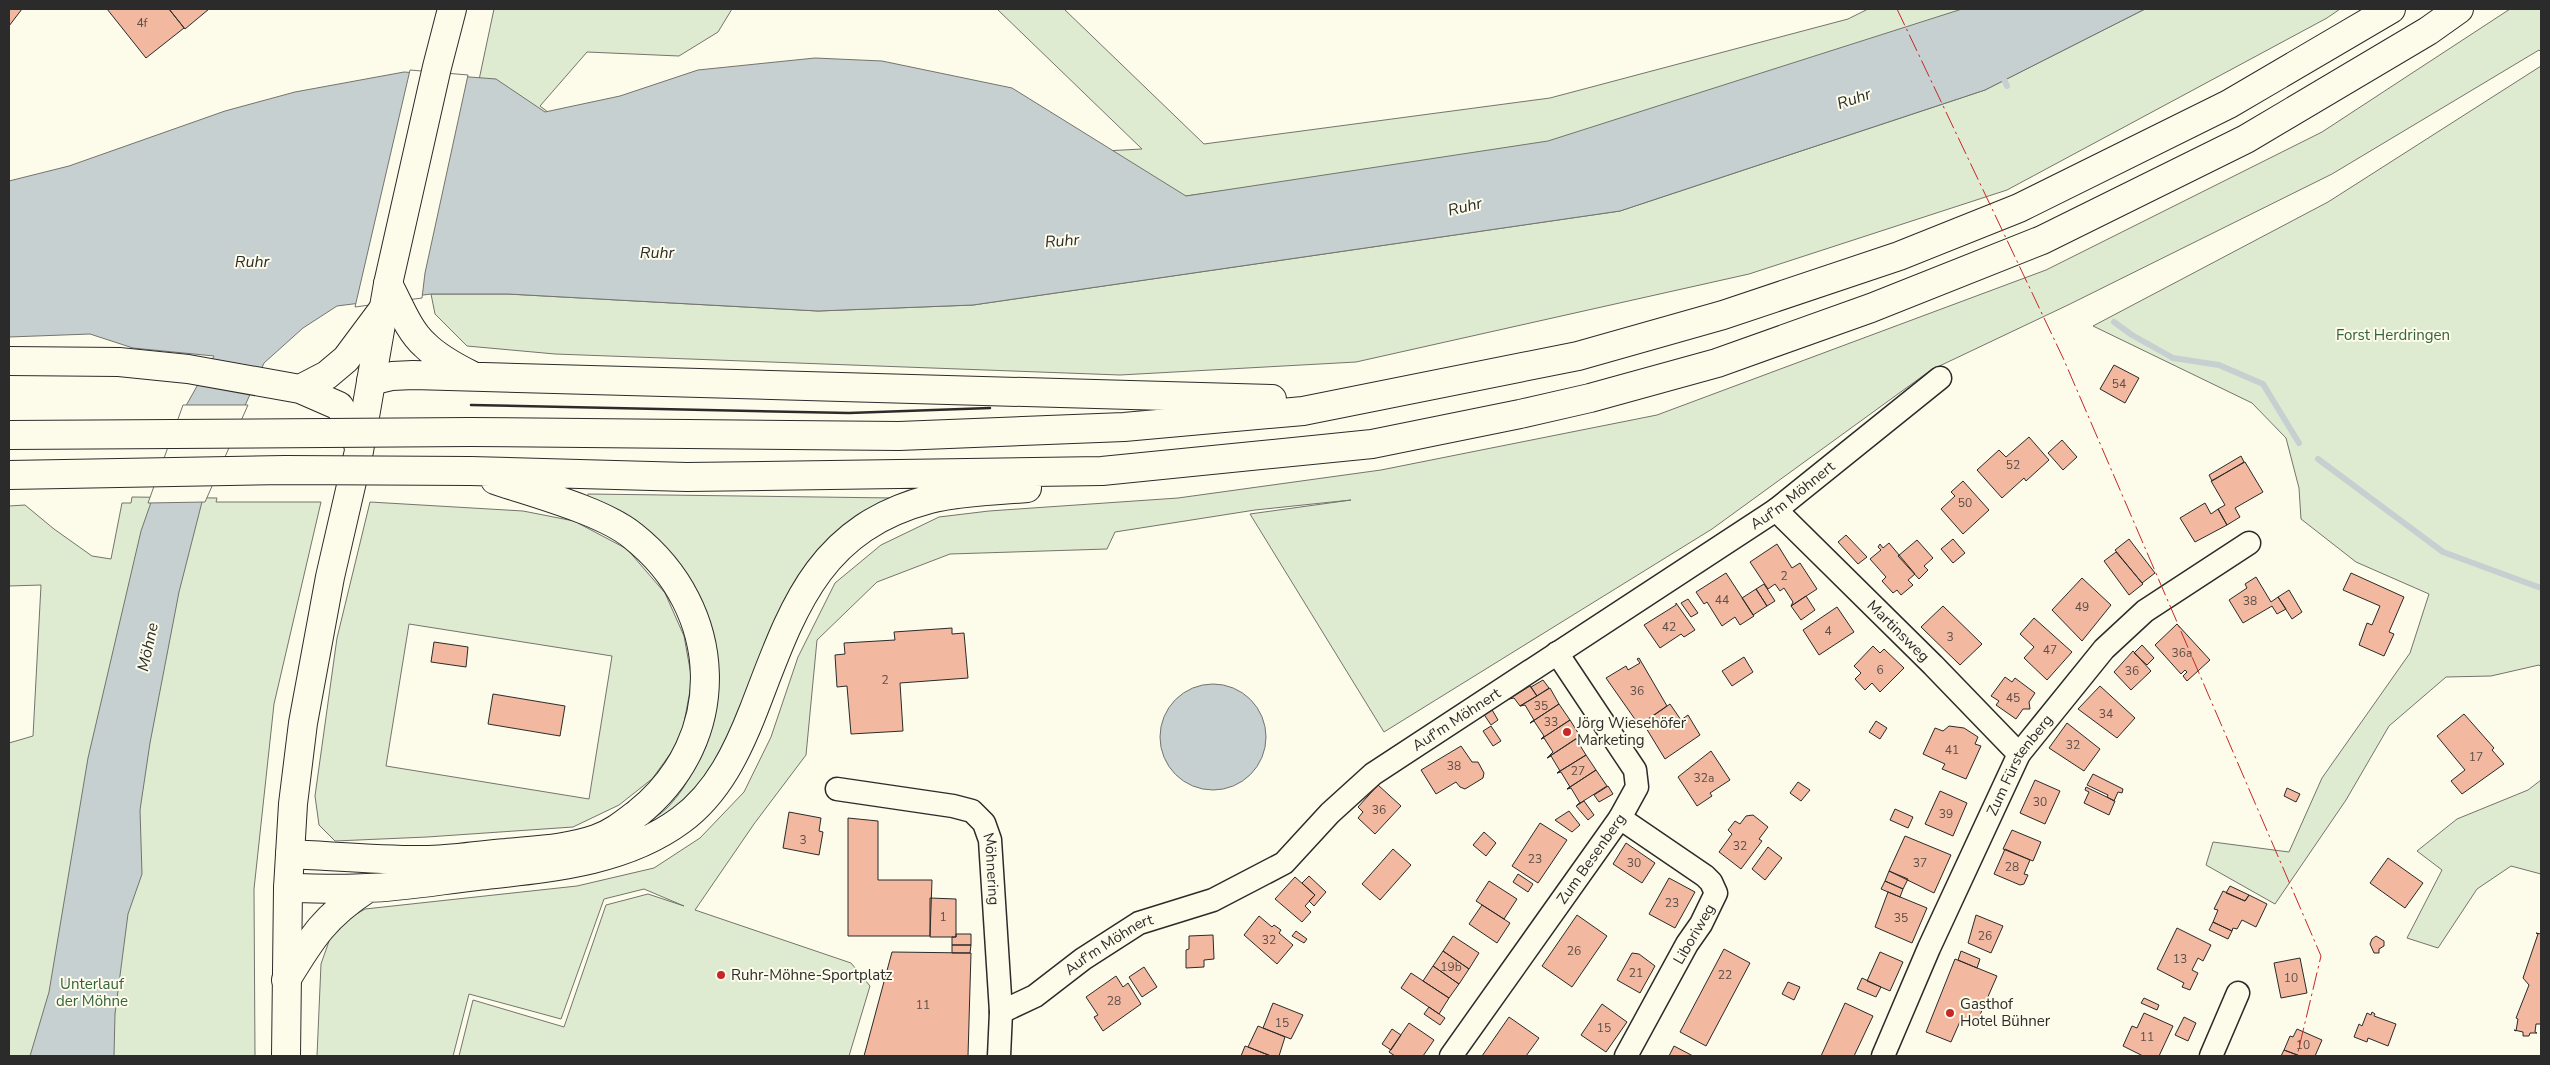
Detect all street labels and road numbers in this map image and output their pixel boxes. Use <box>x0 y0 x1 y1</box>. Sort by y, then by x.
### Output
street label: Auf'm Möhnert <box>1746 456 1840 534</box>
street label: Martinsweg <box>1863 596 1934 666</box>
street label: Auf'm Möhnert <box>1408 683 1505 756</box>
street label: Zum Fürstenberg <box>1982 710 2057 819</box>
street label: Zum Besenberg <box>1552 809 1630 908</box>
street label: Möhnering <box>978 830 1004 906</box>
street label: Liboriweg <box>1669 900 1719 968</box>
street label: Auf'm Möhnert <box>1060 909 1156 980</box>

